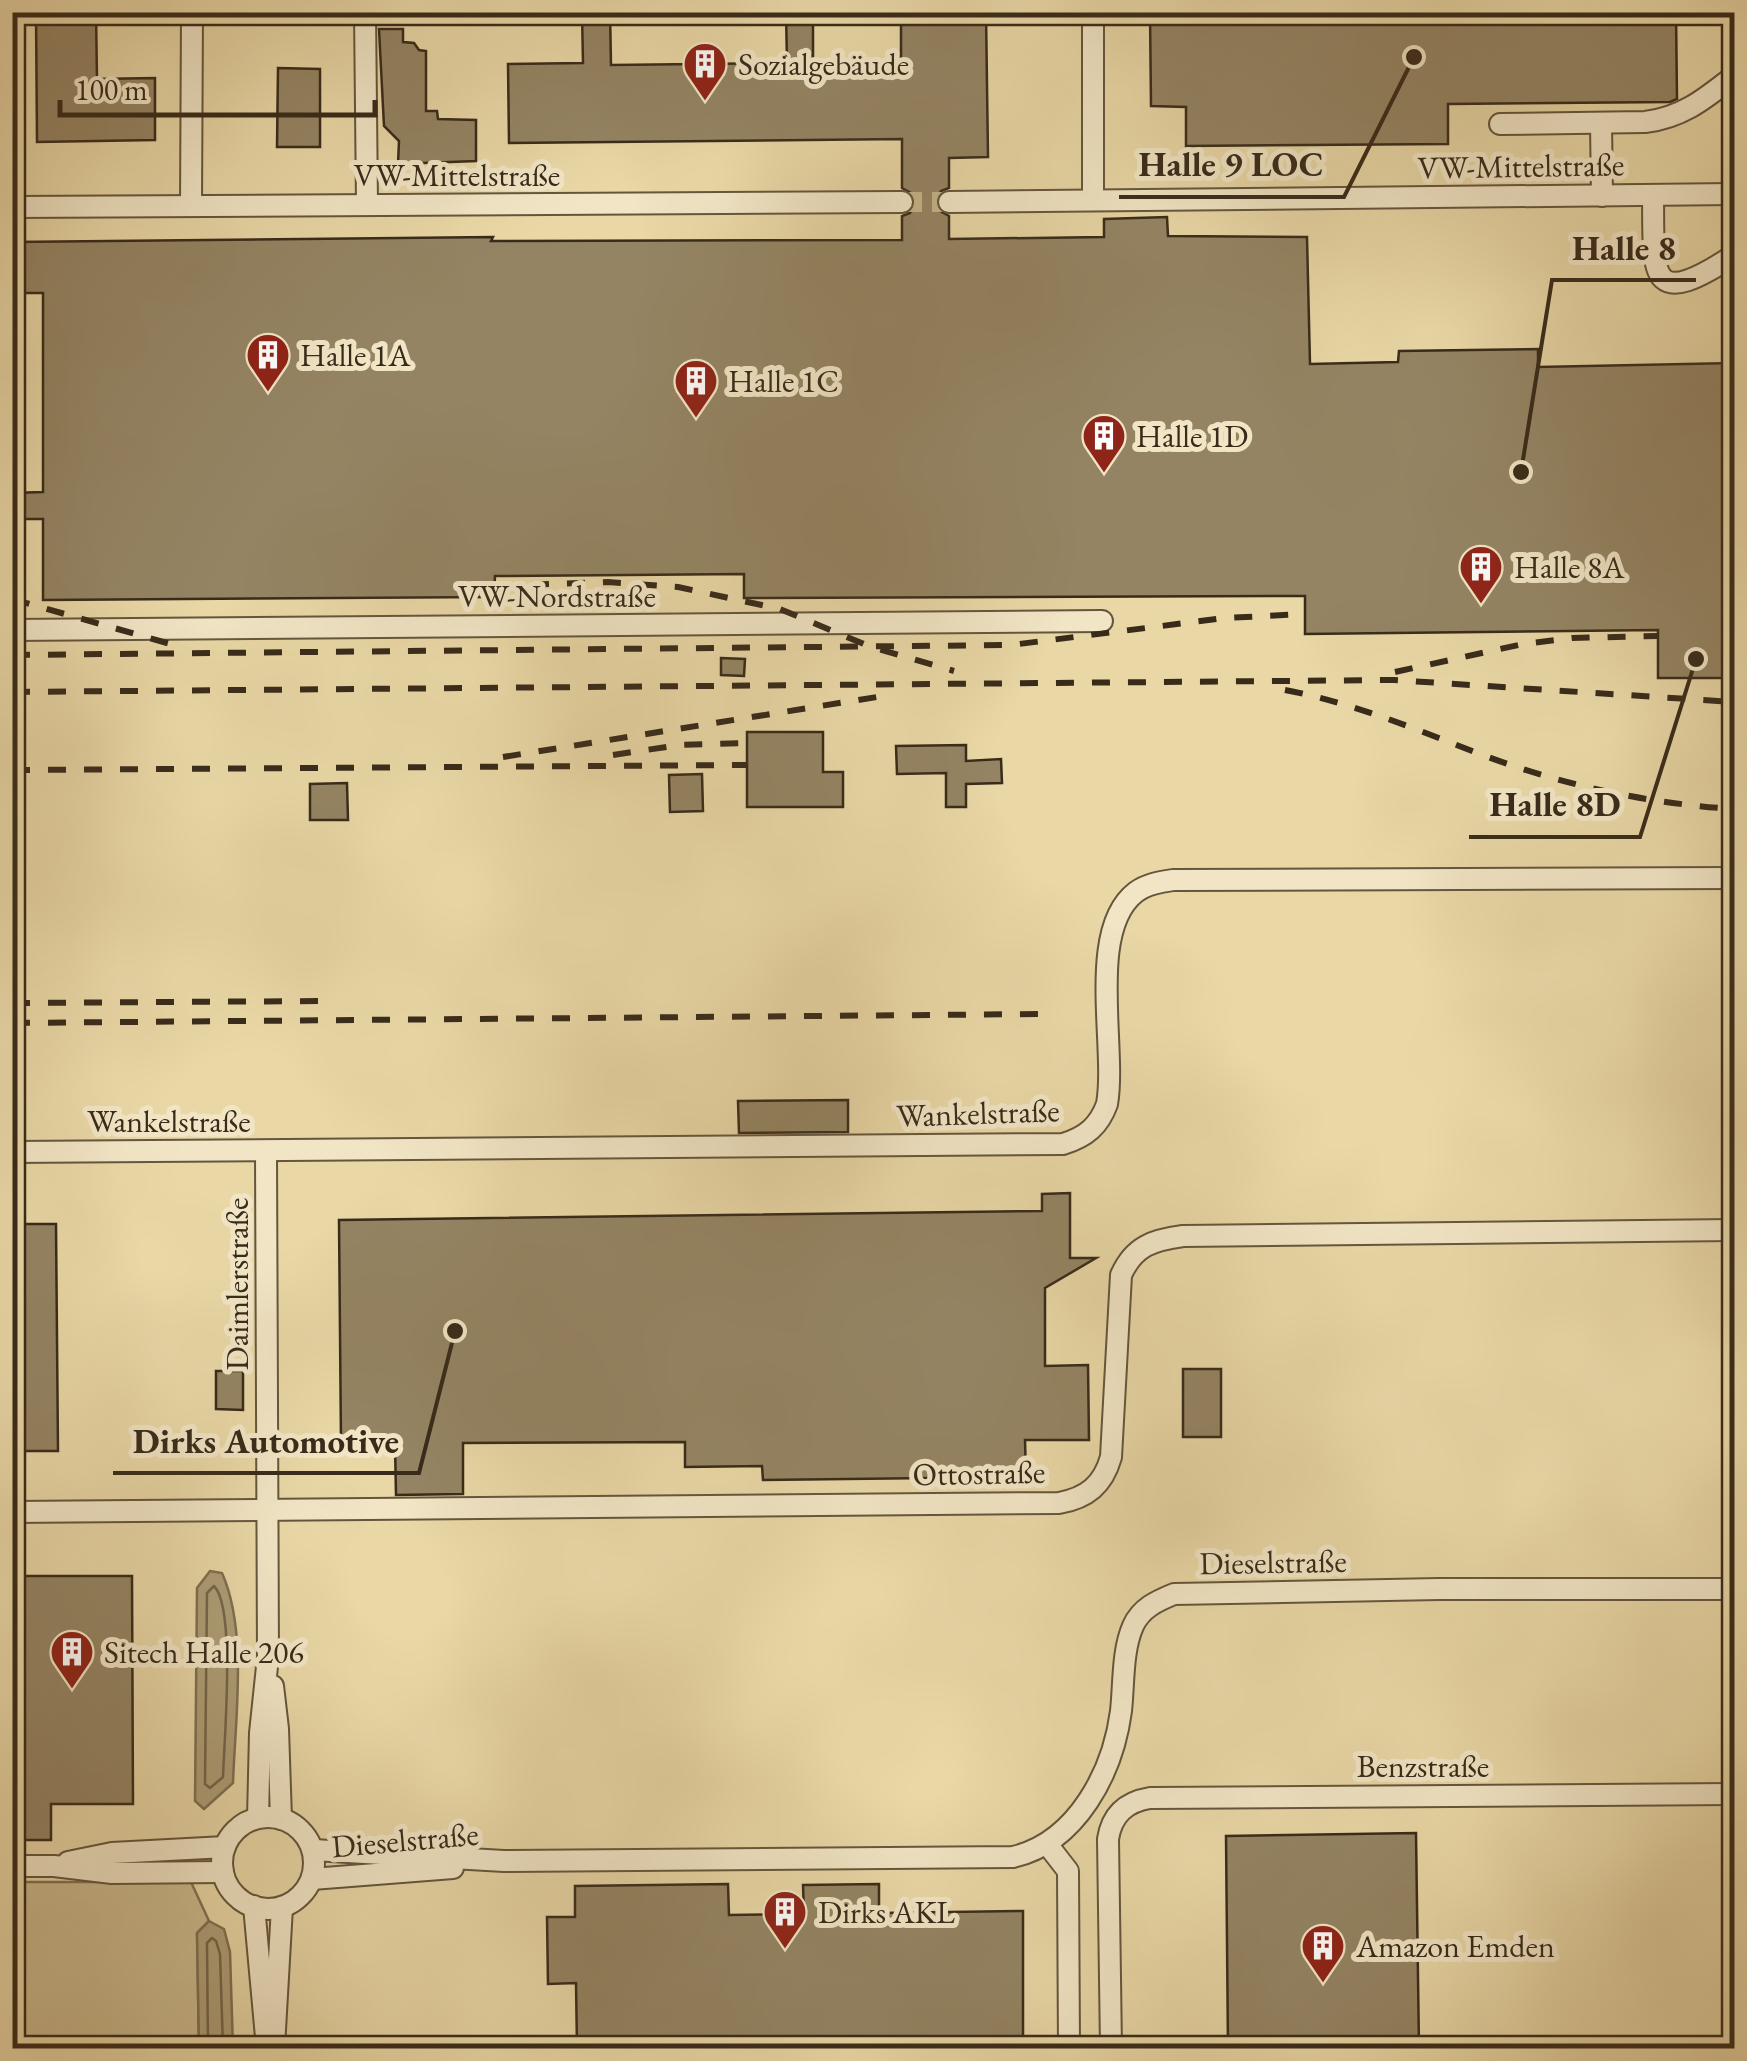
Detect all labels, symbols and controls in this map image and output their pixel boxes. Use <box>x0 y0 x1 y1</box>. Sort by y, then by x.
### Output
building icon: Sozialgebäude <box>682 41 728 102</box>
place label: Sozialgebäude <box>738 43 909 85</box>
scale bar <box>60 55 375 117</box>
text: 100 m <box>75 70 148 109</box>
callout: Halle 9 LOC <box>1119 132 1344 197</box>
text: Halle 9 LOC <box>1138 141 1324 186</box>
street label: VW-Mittelstraße <box>1417 143 1625 189</box>
street label: VW-Mittelstraße <box>354 154 560 196</box>
callout: Halle 8 <box>1552 215 1696 280</box>
text: Halle 8 <box>1572 225 1676 270</box>
building icon: Halle 1A <box>245 332 291 393</box>
place label: Halle 1A <box>300 334 411 376</box>
building icon: Halle 1C <box>673 358 719 419</box>
place label: Halle 1C <box>728 360 839 402</box>
building icon: Halle 1D <box>1081 413 1127 474</box>
place label: Halle 1D <box>1136 415 1248 457</box>
building icon: Halle 8A <box>1458 544 1504 605</box>
place label: Halle 8A <box>1514 546 1625 588</box>
street label: VW-Nordstraße <box>458 575 656 617</box>
callout: Halle 8D <box>1469 772 1640 837</box>
text: Halle 8D <box>1490 781 1620 826</box>
street label: Wankelstraße <box>896 1089 1060 1137</box>
street label: Wankelstraße <box>87 1100 251 1142</box>
street label: Daimlerstraße <box>216 1198 258 1370</box>
callout: Dirks Automotive <box>113 1408 419 1473</box>
text: Dirks Automotive <box>133 1418 399 1463</box>
street label: Ottostraße <box>912 1451 1046 1495</box>
street label: Dieselstraße <box>1199 1540 1347 1584</box>
building icon: Sitech Halle 206 <box>49 1629 95 1690</box>
place label: Sitech Halle 206 <box>104 1631 304 1673</box>
street label: Benzstraße <box>1357 1745 1489 1787</box>
street label: Dieselstraße <box>330 1813 480 1867</box>
building icon: Dirks AKL <box>762 1889 808 1950</box>
place label: Dirks AKL <box>818 1891 955 1933</box>
building icon: Amazon Emden <box>1300 1923 1346 1984</box>
place label: Amazon Emden <box>1355 1925 1555 1967</box>

